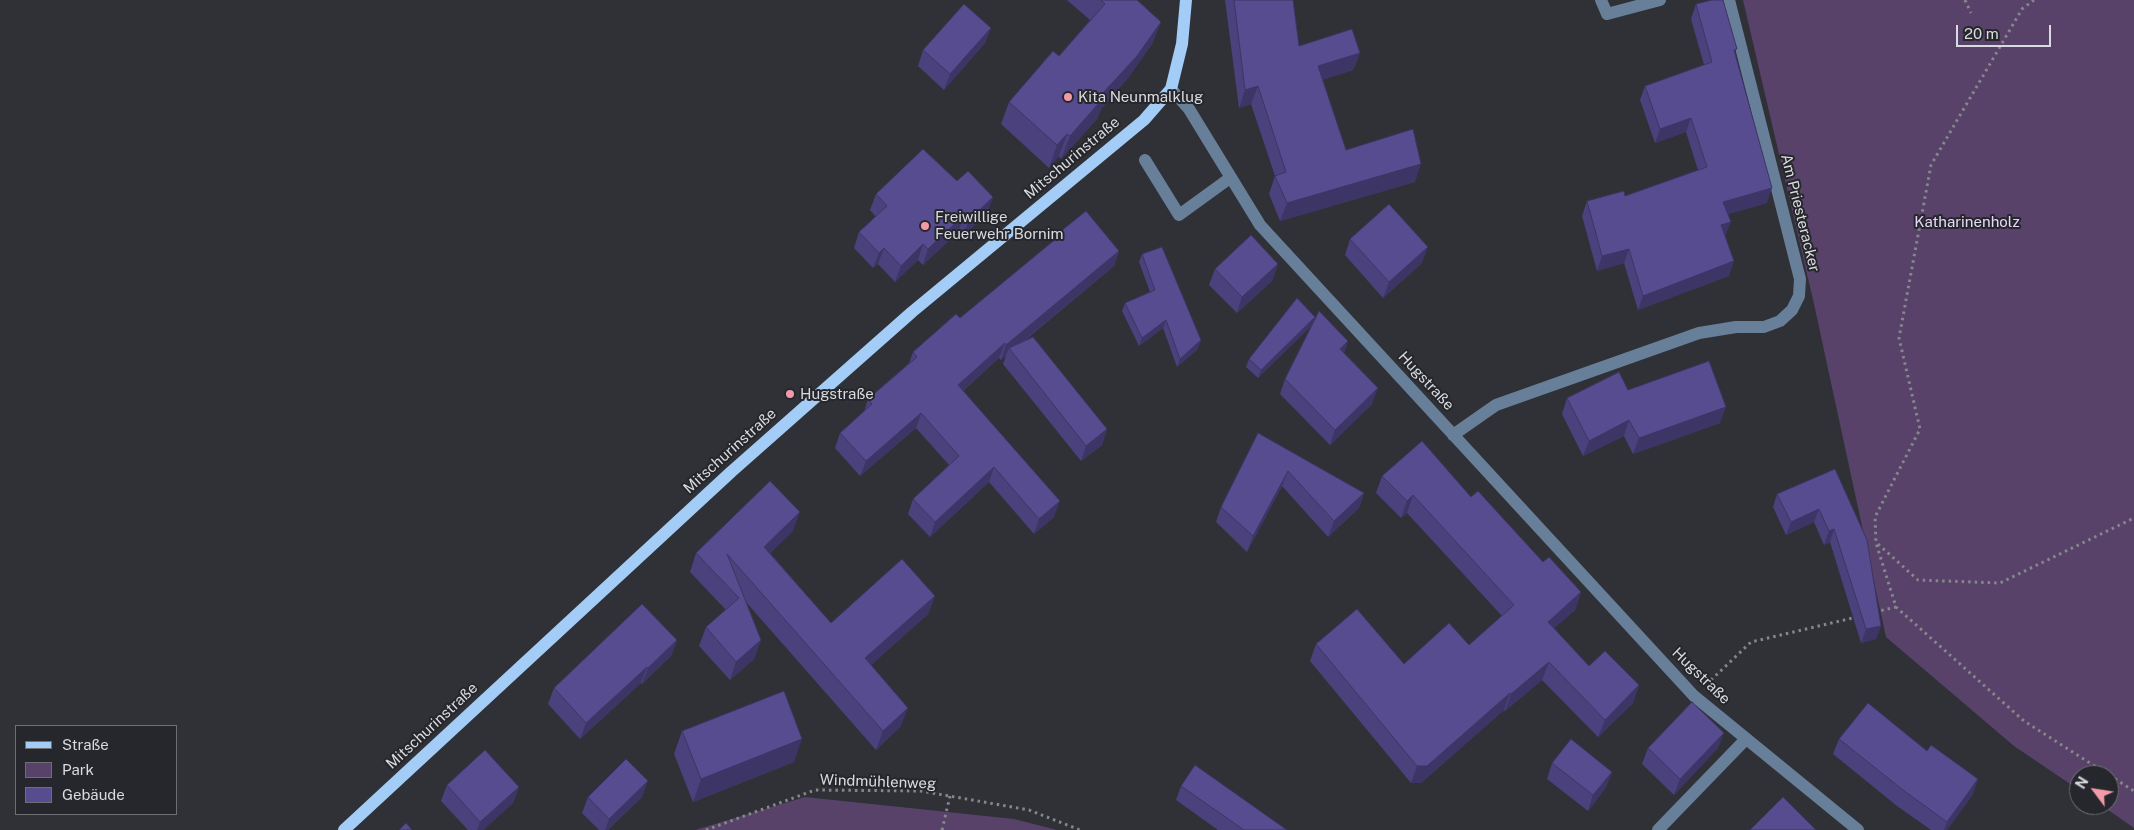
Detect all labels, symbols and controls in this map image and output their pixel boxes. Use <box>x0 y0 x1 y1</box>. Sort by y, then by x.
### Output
scale bar <box>1959 15 2054 47</box>
text: 20 m <box>1964 25 1999 42</box>
place label: Kita Neunmalklug <box>1078 88 1203 106</box>
marker: Kita Neunmalklug <box>1062 91 1074 103</box>
street label: Mitschurinstraße <box>1021 113 1123 203</box>
street label: Am Priesteracker <box>1777 152 1823 274</box>
place label: Freiwillige Feuerwehr Bornim <box>935 208 1064 243</box>
park label: Katharinenholz <box>1914 213 2020 231</box>
marker: Freiwillige Feuerwehr Bornim <box>919 220 931 232</box>
street label: Hugstraße <box>1394 348 1458 414</box>
place label: Hugstraße <box>800 385 874 403</box>
marker: Hugstraße <box>784 388 796 400</box>
street label: Mitschurinstraße <box>680 405 780 497</box>
street label: Hugstraße <box>1668 644 1734 708</box>
street label: Mitschurinstraße <box>382 679 482 773</box>
legend <box>15 725 178 815</box>
text: Straße <box>62 736 109 753</box>
text: Park <box>62 761 94 778</box>
north arrow <box>2069 765 2119 815</box>
street label: Windmühlenweg <box>819 771 937 793</box>
text: N <box>2072 774 2092 792</box>
text: Gebäude <box>62 786 125 803</box>

